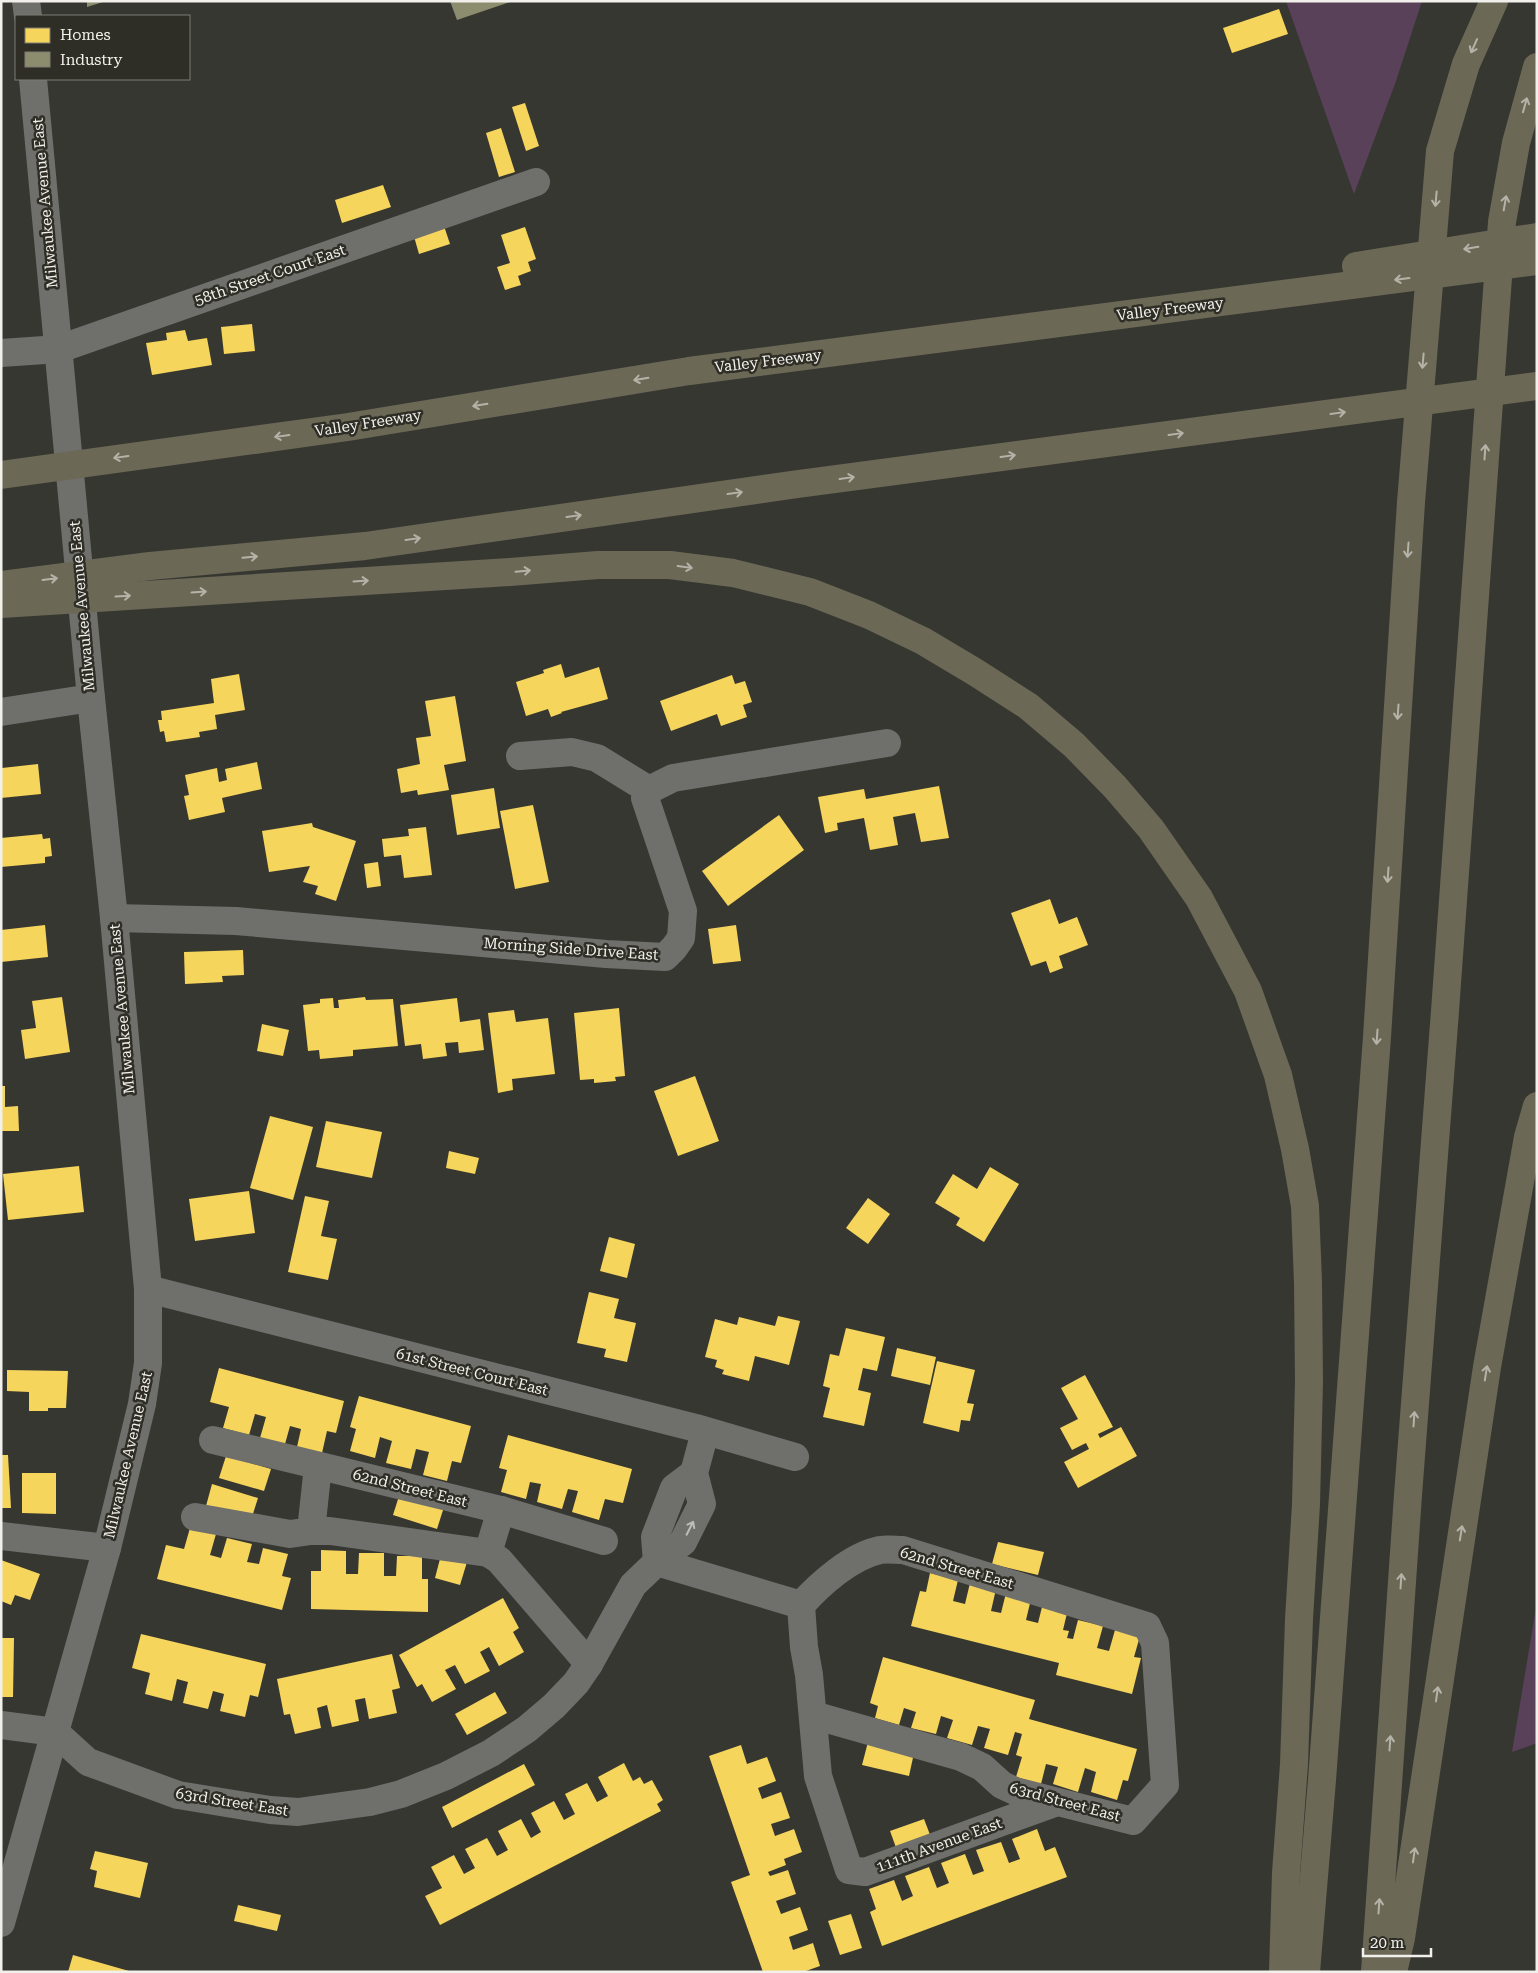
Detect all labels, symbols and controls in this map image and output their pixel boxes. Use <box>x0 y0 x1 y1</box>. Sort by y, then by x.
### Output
legend <box>15 15 190 80</box>
text: Homes <box>60 26 111 44</box>
one-way arrow <box>1468 38 1478 53</box>
text: Industry <box>60 51 122 69</box>
one-way arrow <box>1521 97 1531 113</box>
street label: Milwaukee Avenue East <box>29 117 61 289</box>
one-way arrow <box>1432 191 1441 207</box>
one-way arrow <box>1501 195 1511 211</box>
street label: 58th Street Court East <box>192 241 348 309</box>
one-way arrow <box>1464 243 1480 253</box>
one-way arrow <box>1394 274 1410 284</box>
street label: Valley Freeway <box>1115 293 1225 324</box>
street label: Valley Freeway <box>713 345 823 376</box>
one-way arrow <box>1418 353 1428 369</box>
one-way arrow <box>633 375 649 385</box>
one-way arrow <box>473 401 489 411</box>
street label: Valley Freeway <box>313 406 423 440</box>
one-way arrow <box>1329 407 1345 417</box>
one-way arrow <box>1168 429 1184 439</box>
one-way arrow <box>275 431 291 441</box>
one-way arrow <box>1481 444 1490 460</box>
one-way arrow <box>999 451 1015 461</box>
one-way arrow <box>114 453 130 463</box>
one-way arrow <box>838 473 854 483</box>
one-way arrow <box>726 488 742 498</box>
one-way arrow <box>565 511 581 521</box>
street label: Milwaukee Avenue East <box>66 520 98 692</box>
one-way arrow <box>405 534 421 544</box>
one-way arrow <box>1404 542 1413 558</box>
one-way arrow <box>242 552 258 562</box>
one-way arrow <box>677 562 693 572</box>
one-way arrow <box>515 566 531 576</box>
one-way arrow <box>41 574 57 584</box>
one-way arrow <box>353 577 369 586</box>
one-way arrow <box>191 587 207 596</box>
one-way arrow <box>115 592 131 601</box>
one-way arrow <box>1393 704 1403 720</box>
one-way arrow <box>1383 866 1392 882</box>
street label: Milwaukee Avenue East <box>106 923 138 1095</box>
street label: Morning Side Drive East <box>483 934 659 964</box>
one-way arrow <box>1372 1029 1381 1045</box>
street label: 61st Street Court East <box>394 1344 550 1400</box>
one-way arrow <box>1481 1365 1491 1381</box>
street label: Milwaukee Avenue East <box>100 1369 156 1540</box>
one-way arrow <box>1409 1412 1418 1428</box>
street label: 62nd Street East <box>351 1465 469 1511</box>
one-way arrow <box>686 1521 695 1536</box>
one-way arrow <box>1456 1526 1466 1542</box>
street label: 62nd Street East <box>898 1543 1016 1593</box>
one-way arrow <box>1397 1574 1406 1590</box>
one-way arrow <box>1432 1686 1442 1702</box>
one-way arrow <box>1385 1736 1394 1752</box>
street label: 63rd Street East <box>1008 1779 1123 1825</box>
street label: 63rd Street East <box>174 1784 290 1820</box>
street label: 111th Avenue East <box>874 1814 1005 1876</box>
one-way arrow <box>1409 1847 1419 1863</box>
one-way arrow <box>1375 1898 1384 1914</box>
scale bar <box>1363 1926 1430 1958</box>
text: 20 m <box>1370 1934 1405 1952</box>

